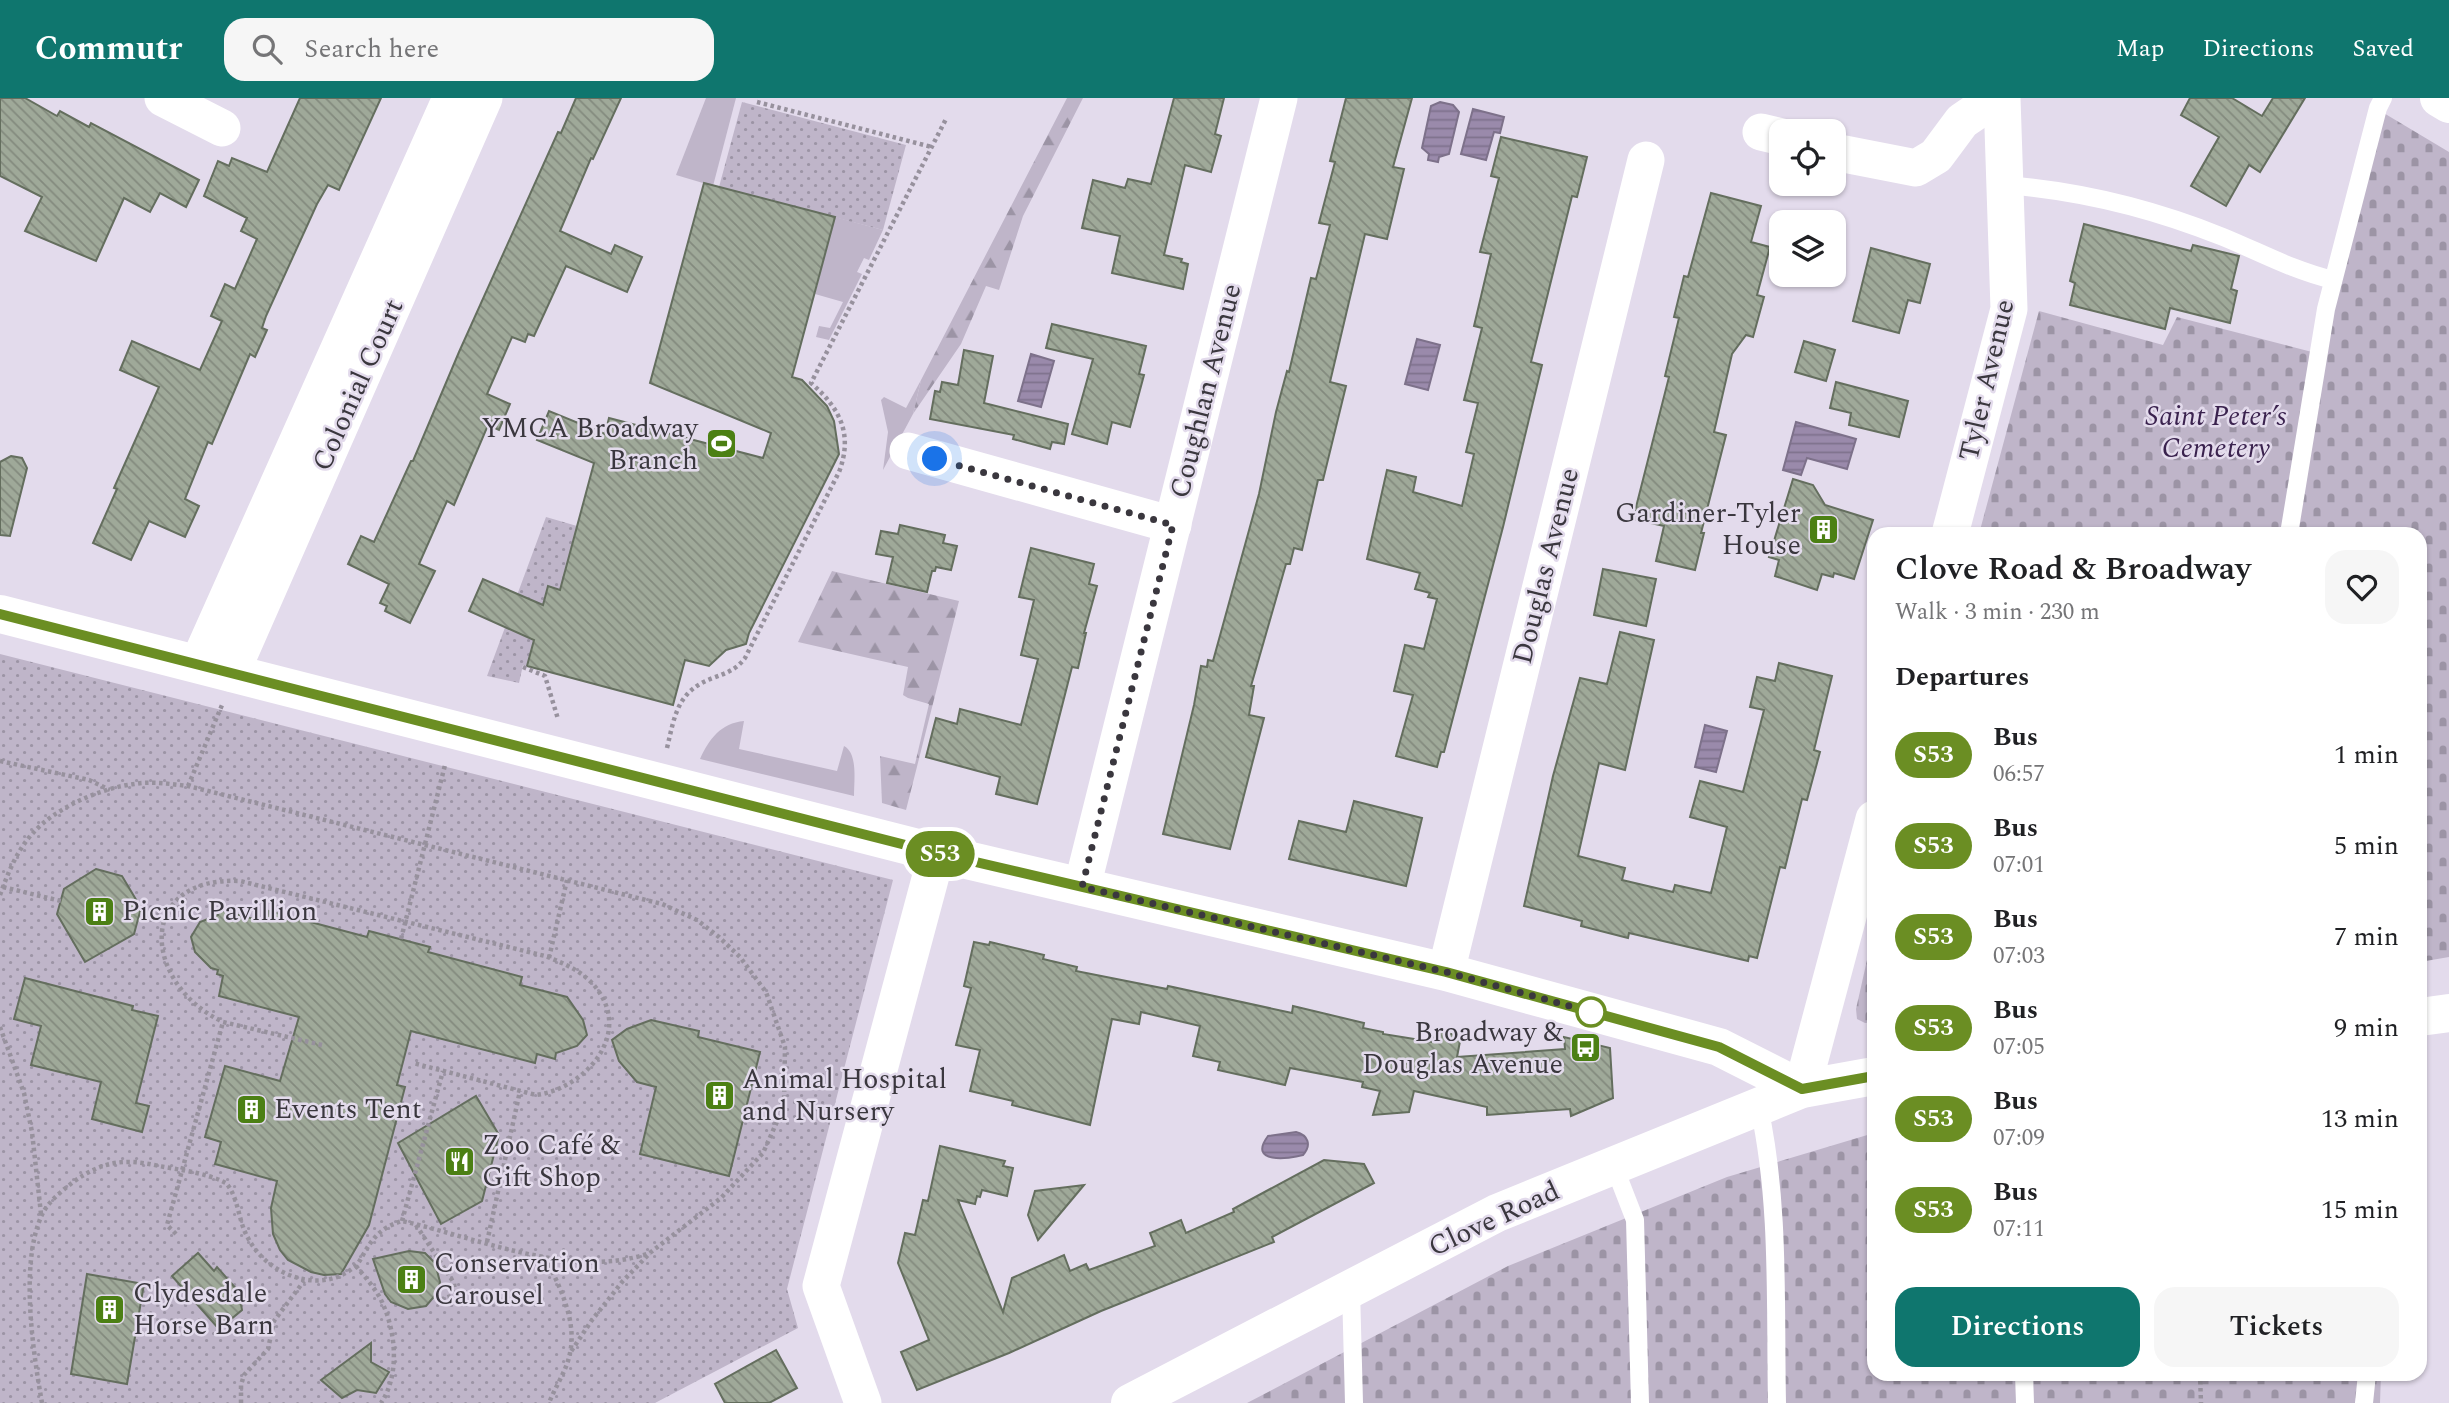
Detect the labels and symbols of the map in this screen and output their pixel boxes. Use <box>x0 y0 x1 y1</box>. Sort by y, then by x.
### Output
street label: Coughlan Avenue <box>1159 279 1253 503</box>
street label: Colonial Court <box>301 292 415 478</box>
street label: Tyler Avenue <box>1948 295 2026 465</box>
park label: Saint Peter’s Cemetery <box>2146 395 2287 470</box>
place label: YMCA Broadway Branch <box>481 407 700 482</box>
sports icon: YMCA Broadway Branch <box>704 427 738 461</box>
your location <box>917 441 952 476</box>
street label: Douglas Avenue <box>1501 463 1591 669</box>
place label: Gardiner-Tyler House <box>1615 492 1801 567</box>
building icon: Gardiner-Tyler House <box>1807 512 1841 546</box>
line badge: S53 <box>900 831 980 877</box>
place label: Picnic Pavillion <box>122 890 317 933</box>
building icon: Picnic Pavillion <box>82 894 116 928</box>
unlabelled marker <box>1576 997 1606 1027</box>
place label: Broadway & Douglas Avenue <box>1362 1011 1564 1086</box>
bus stop icon: Broadway & Douglas Avenue <box>1569 1031 1603 1065</box>
place label: Animal Hospital and Nursery <box>742 1058 947 1133</box>
building icon: Animal Hospital and Nursery <box>702 1078 736 1112</box>
place label: Events Tent <box>274 1088 422 1131</box>
building icon: Events Tent <box>234 1092 268 1126</box>
place label: Zoo Café & Gift Shop <box>482 1124 621 1199</box>
restaurant icon: Zoo Café & Gift Shop <box>442 1144 476 1178</box>
street label: Clove Road <box>1421 1170 1567 1268</box>
place label: Conservation Carousel <box>434 1242 600 1317</box>
building icon: Conservation Carousel <box>394 1262 428 1296</box>
place label: Clydesdale Horse Barn <box>133 1272 274 1347</box>
building icon: Clydesdale Horse Barn <box>93 1292 127 1326</box>

